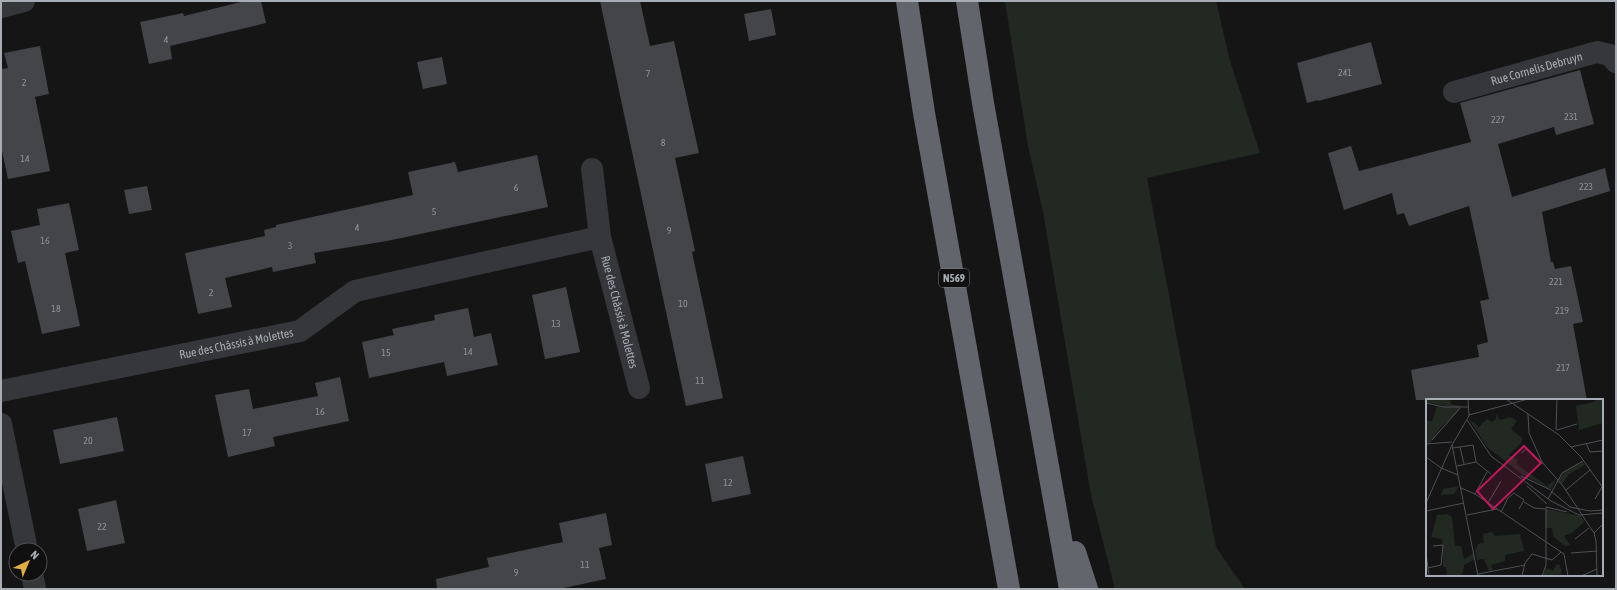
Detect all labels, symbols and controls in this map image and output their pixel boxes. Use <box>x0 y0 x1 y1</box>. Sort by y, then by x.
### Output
house number: 4 <box>164 34 169 45</box>
street label: Rue Cornelis Debruyn <box>1489 49 1584 88</box>
house number: 241 <box>1338 67 1352 78</box>
house number: 7 <box>646 68 651 79</box>
house number: 2 <box>22 77 27 88</box>
house number: 231 <box>1564 111 1578 122</box>
house number: 227 <box>1491 114 1505 125</box>
house number: 8 <box>661 137 666 148</box>
house number: 14 <box>20 153 30 164</box>
house number: 223 <box>1579 181 1593 192</box>
house number: 6 <box>514 182 519 193</box>
house number: 5 <box>432 206 437 217</box>
house number: 4 <box>355 222 360 233</box>
house number: 9 <box>667 225 672 236</box>
house number: 16 <box>40 235 50 246</box>
house number: 3 <box>288 240 293 251</box>
street label: Rue des Châssis à Molettes <box>598 254 641 370</box>
road number: N569 <box>939 269 969 287</box>
house number: 221 <box>1549 276 1563 287</box>
house number: 2 <box>209 287 214 298</box>
house number: 10 <box>678 298 688 309</box>
house number: 18 <box>51 303 61 314</box>
house number: 219 <box>1555 305 1569 316</box>
house number: 13 <box>551 318 561 329</box>
street label: Rue des Châssis à Molettes <box>178 326 295 362</box>
house number: 14 <box>463 346 473 357</box>
house number: 15 <box>381 347 391 358</box>
house number: 217 <box>1556 362 1570 373</box>
house number: 11 <box>695 375 705 386</box>
inset map <box>1426 399 1603 576</box>
house number: 16 <box>315 406 325 417</box>
house number: 17 <box>242 427 252 438</box>
house number: 20 <box>83 435 93 446</box>
house number: 12 <box>723 477 733 488</box>
house number: 22 <box>97 521 107 532</box>
north arrow <box>8 542 48 582</box>
text: N <box>28 548 41 561</box>
house number: 11 <box>580 559 590 570</box>
house number: 9 <box>514 567 519 578</box>

